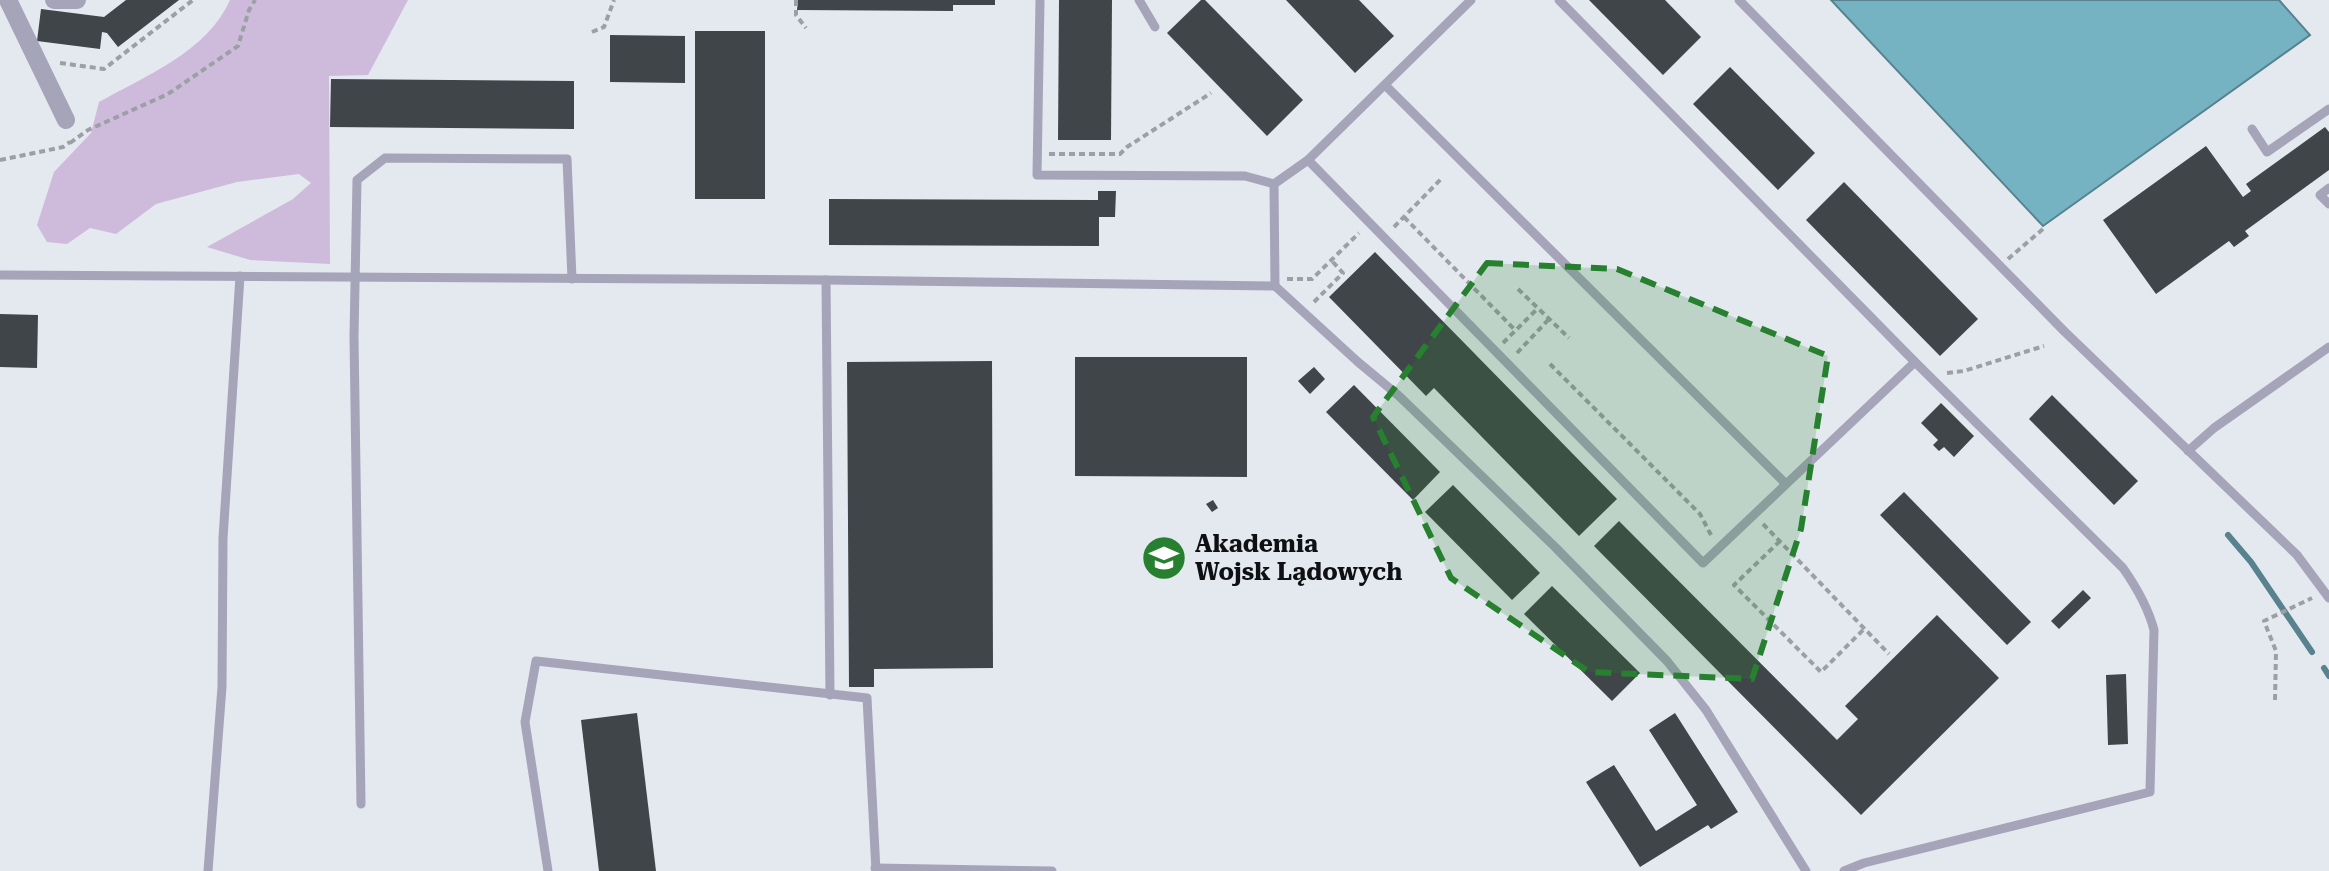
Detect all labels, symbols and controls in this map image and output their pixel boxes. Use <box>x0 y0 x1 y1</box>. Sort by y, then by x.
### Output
place label: Akademia Wojsk Lądowych <box>1195 530 1402 586</box>
school or university icon: Akademia Wojsk Lądowych <box>1140 534 1188 582</box>

